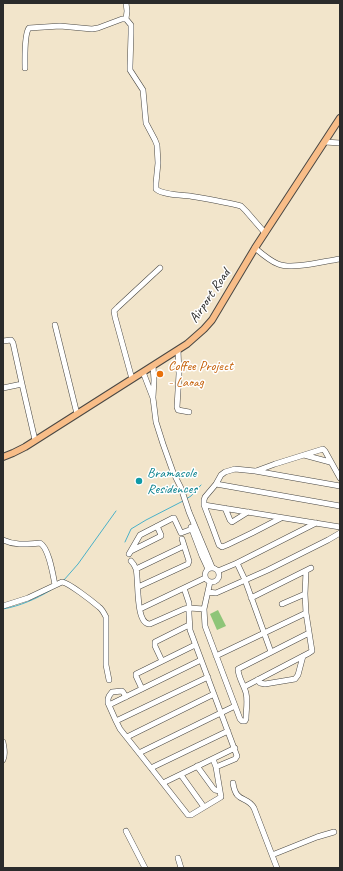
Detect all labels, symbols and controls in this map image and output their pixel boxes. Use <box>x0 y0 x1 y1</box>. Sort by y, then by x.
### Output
street label: Airport Road <box>186 266 234 326</box>
place label: Coffee Project - Laoag <box>168 358 233 390</box>
marker: Coffee Project - Laoag <box>155 369 165 379</box>
place label: Bramasole Residences <box>147 465 197 498</box>
marker: Bramasole Residences <box>134 476 144 486</box>

